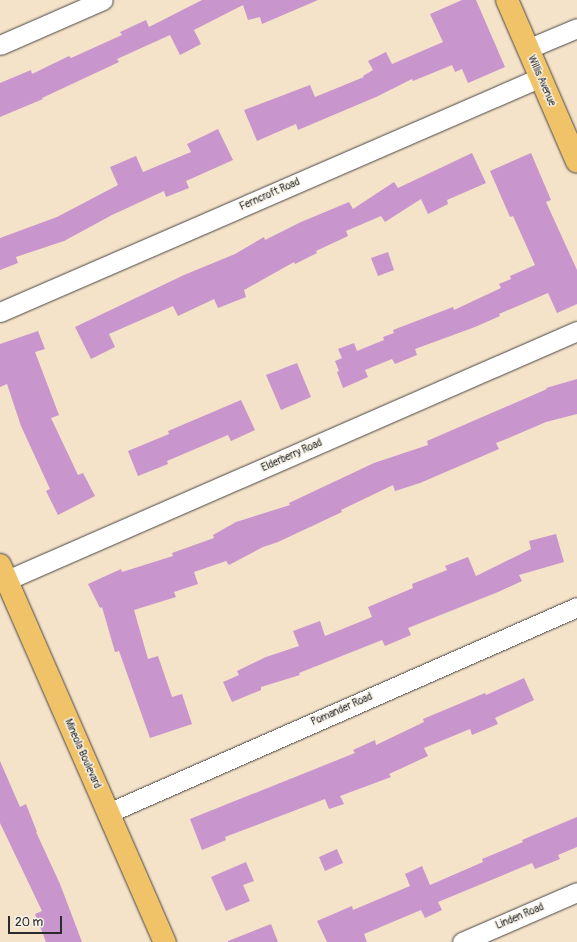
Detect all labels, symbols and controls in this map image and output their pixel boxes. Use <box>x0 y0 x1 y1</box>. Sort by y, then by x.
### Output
street label: Willis Avenue <box>524 54 558 108</box>
street label: Ferncroft Road <box>238 176 302 214</box>
street label: Elderberry Road <box>260 437 324 475</box>
street label: Pomander Road <box>309 691 375 729</box>
street label: Mineola Boulevard <box>61 717 103 791</box>
street label: Linden Road <box>494 901 546 933</box>
scale bar <box>10 908 64 934</box>
text: 20 m <box>15 915 43 930</box>

